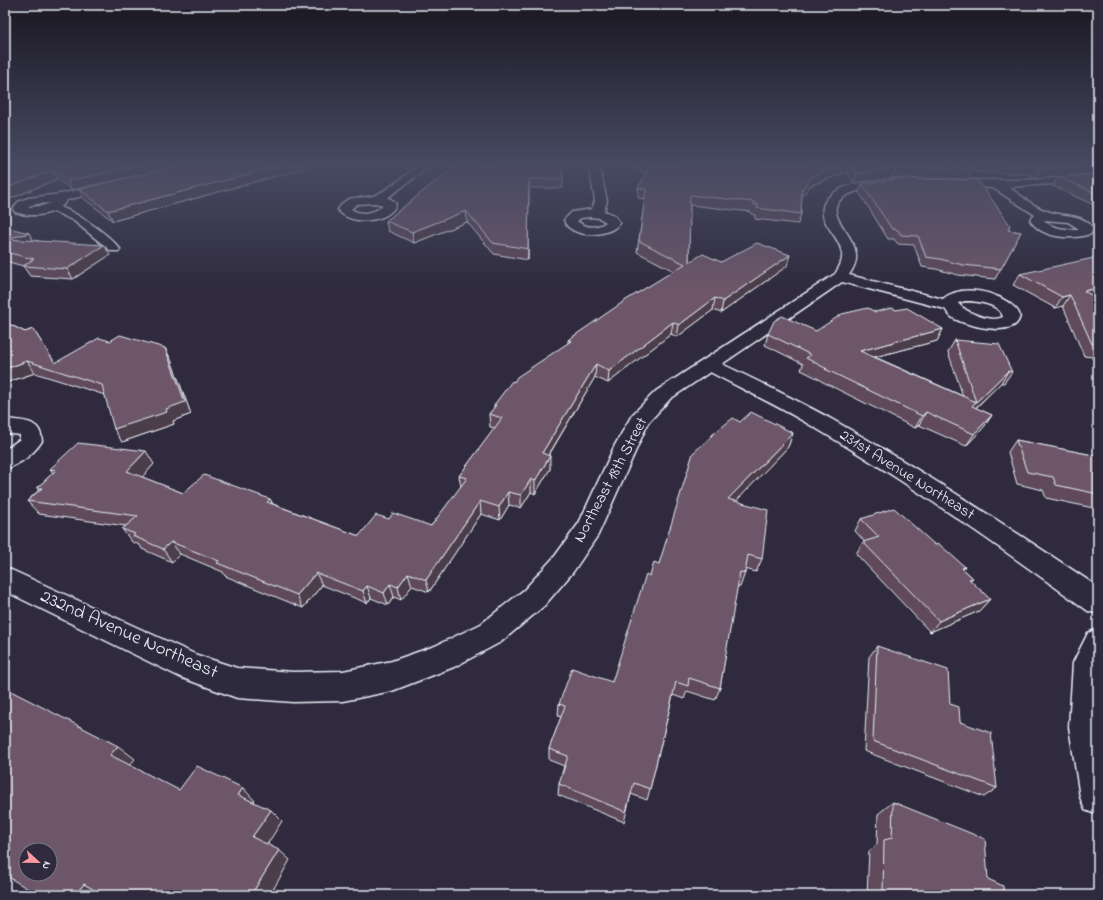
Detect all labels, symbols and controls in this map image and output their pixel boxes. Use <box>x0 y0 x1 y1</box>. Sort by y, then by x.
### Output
street label: Northeast 18th Street <box>568 413 654 547</box>
street label: 231st Avenue Northeast <box>835 424 980 527</box>
street label: 232nd Avenue Northeast <box>36 584 223 687</box>
north arrow <box>18 842 58 882</box>
text: N <box>38 859 55 872</box>

